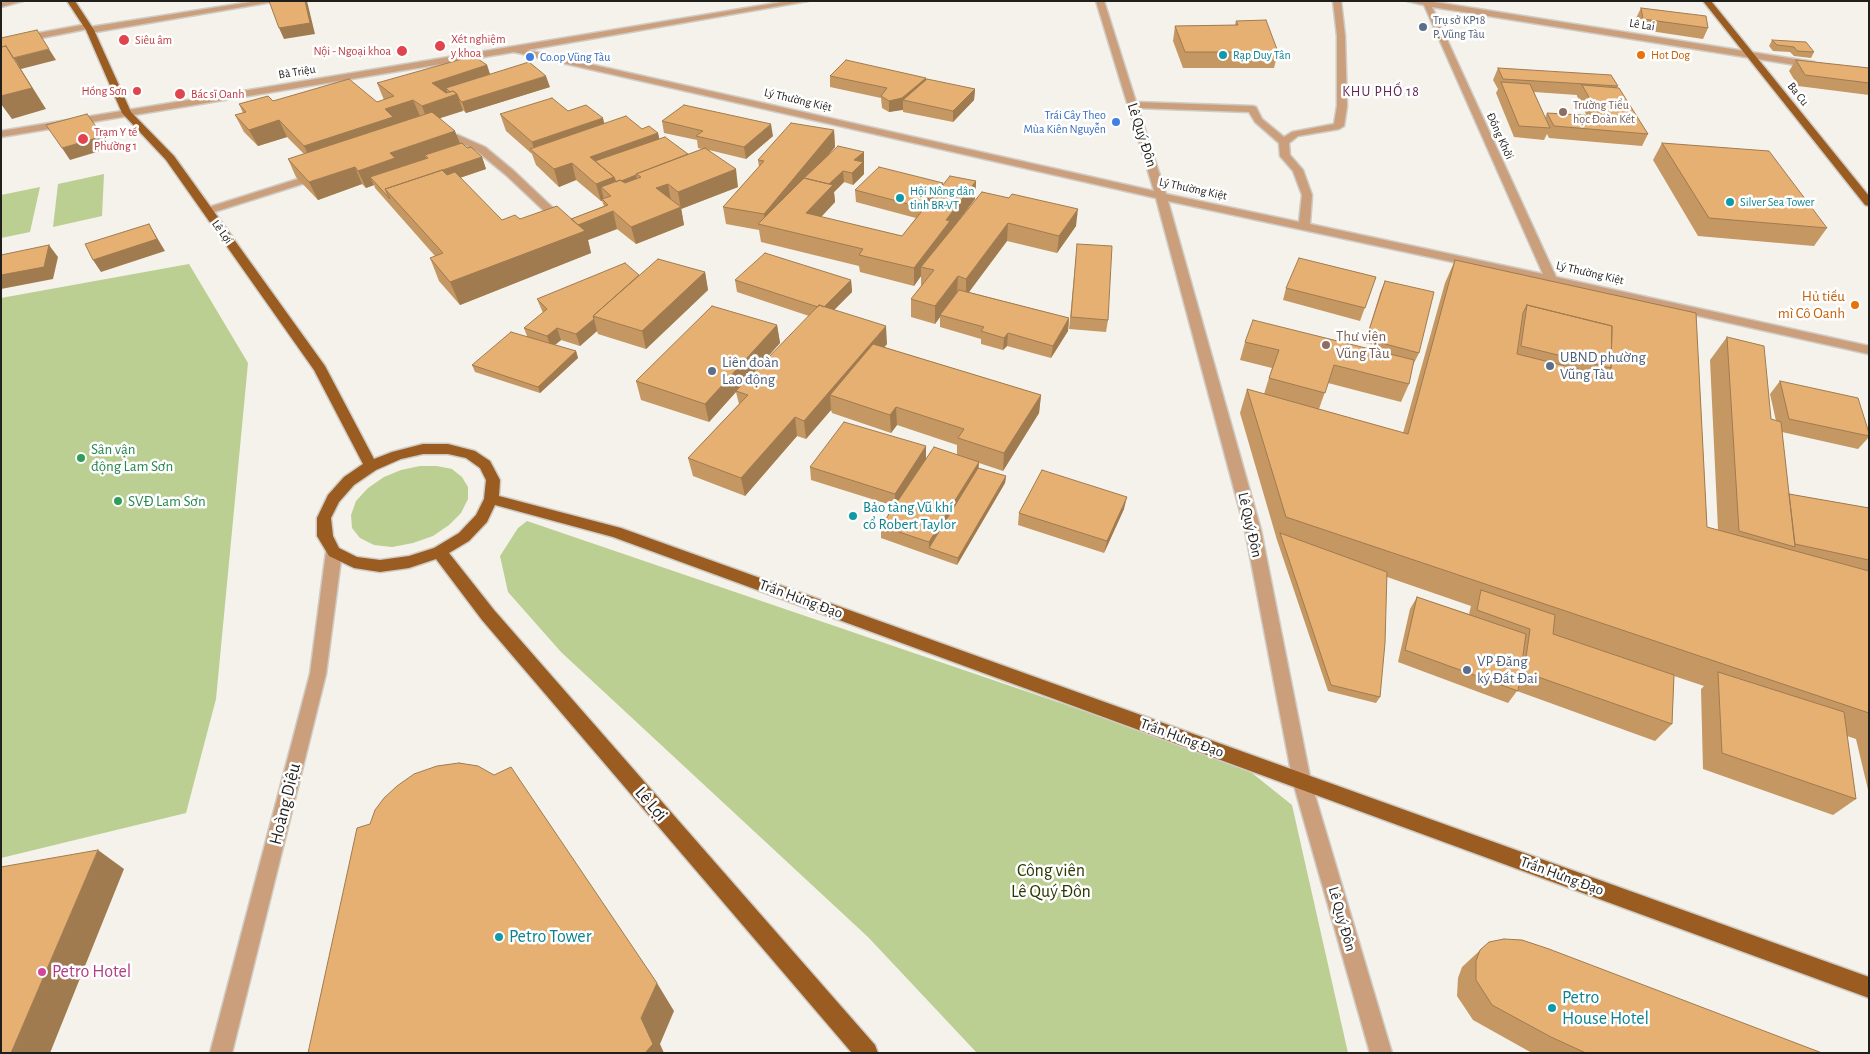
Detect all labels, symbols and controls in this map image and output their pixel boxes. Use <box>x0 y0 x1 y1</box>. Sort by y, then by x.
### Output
place label: Trụ sở KP18 P. Vũng Tàu <box>1433 13 1485 41</box>
street label: Lê Lai <box>1628 16 1656 34</box>
marker: Trụ sở KP18 P. Vũng Tàu <box>1417 21 1429 33</box>
place label: Xét nghiệm y khoa <box>451 32 506 60</box>
marker: Siêu âm <box>117 33 131 47</box>
place label: Siêu âm <box>135 33 172 47</box>
marker: Xét nghiệm y khoa <box>433 39 447 53</box>
place label: Nội - Ngoại khoa <box>313 44 391 58</box>
marker: Nội - Ngoại khoa <box>395 44 409 58</box>
place label: Rạp Duy Tân <box>1233 48 1291 62</box>
place label: Hot Dog <box>1651 48 1690 62</box>
marker: Rạp Duy Tân <box>1217 49 1229 61</box>
marker: Hot Dog <box>1635 49 1647 61</box>
place label: Co.op Vũng Tàu <box>540 50 610 64</box>
marker: Co.op Vũng Tàu <box>524 51 536 63</box>
street label: Bà Triệu <box>277 62 317 82</box>
street label: Ba Cu <box>1784 79 1812 109</box>
place label: Hồng Sơn <box>81 84 127 98</box>
district label: KHU PHỐ 18 <box>1341 84 1421 100</box>
marker: Hồng Sơn <box>131 85 143 97</box>
street label: Lý Thường Kiệt <box>763 85 833 115</box>
marker: Bác sĩ Oanh <box>173 87 187 101</box>
place label: Bác sĩ Oanh <box>191 87 244 101</box>
place label: Trường Tiểu học Đoàn Kết <box>1573 98 1635 126</box>
street label: Lê Quý Đôn <box>1123 101 1161 169</box>
marker: Trường Tiểu học Đoàn Kết <box>1557 106 1569 118</box>
place label: Trái Cây Theo Mùa Kiên Nguyễn <box>1024 108 1106 136</box>
street label: Đồng Khởi <box>1483 110 1517 162</box>
marker: Trái Cây Theo Mùa Kiên Nguyễn <box>1110 116 1122 128</box>
place label: Trạm Y tế Phường 1 <box>94 125 137 153</box>
marker: Trạm Y tế Phường 1 <box>76 132 90 146</box>
street label: Lý Thường Kiệt <box>1158 175 1228 203</box>
place label: Hội Nông dân tỉnh BR-VT <box>910 184 974 212</box>
marker: Hội Nông dân tỉnh BR-VT <box>894 192 906 204</box>
place label: Silver Sea Tower <box>1740 195 1814 209</box>
marker: Silver Sea Tower <box>1724 196 1736 208</box>
street label: Lê Lợi <box>209 217 235 247</box>
street label: Lý Thường Kiệt <box>1555 258 1625 288</box>
place label: Hủ tiếu mì Cô Oanh <box>1778 287 1845 322</box>
marker: Hủ tiếu mì Cô Oanh <box>1849 299 1861 311</box>
place label: Thư viện Vũng Tàu <box>1336 327 1390 362</box>
marker: Thư viện Vũng Tàu <box>1320 339 1332 351</box>
place label: UBND phường Vũng Tàu <box>1560 348 1646 383</box>
place label: Liên đoàn Lao động <box>722 353 779 388</box>
marker: UBND phường Vũng Tàu <box>1544 360 1556 372</box>
marker: Liên đoàn Lao động <box>706 365 718 377</box>
place label: Sân vận động Lam Sơn <box>91 440 173 475</box>
marker: Sân vận động Lam Sơn <box>75 452 87 464</box>
street label: Lê Quý Đôn <box>1234 491 1266 559</box>
place label: SVĐ Lam Sơn <box>128 492 206 510</box>
marker: SVĐ Lam Sơn <box>112 495 124 507</box>
place label: Bảo tàng Vũ khí cổ Robert Taylor <box>863 498 956 533</box>
marker: Bảo tàng Vũ khí cổ Robert Taylor <box>847 510 859 522</box>
street label: Trần Hưng Đạo <box>757 576 845 622</box>
place label: VP Đăng ký Đất Đai <box>1477 652 1538 687</box>
marker: VP Đăng ký Đất Đai <box>1461 664 1473 676</box>
street label: Trần Hưng Đạo <box>1138 715 1226 761</box>
street label: Hoàng Diệu <box>264 761 306 847</box>
street label: Lê Lợi <box>630 782 672 826</box>
street label: Trần Hưng Đạo <box>1518 853 1606 899</box>
park label: Công viên Lê Quý Đôn <box>1011 860 1091 902</box>
street label: Lê Quý Đôn <box>1324 885 1360 953</box>
place label: Petro Tower <box>509 926 591 948</box>
marker: Petro Tower <box>493 931 505 943</box>
place label: Petro Hotel <box>52 961 131 983</box>
marker: Petro Hotel <box>36 966 48 978</box>
place label: Petro House Hotel <box>1562 987 1649 1030</box>
marker: Petro House Hotel <box>1546 1002 1558 1014</box>

